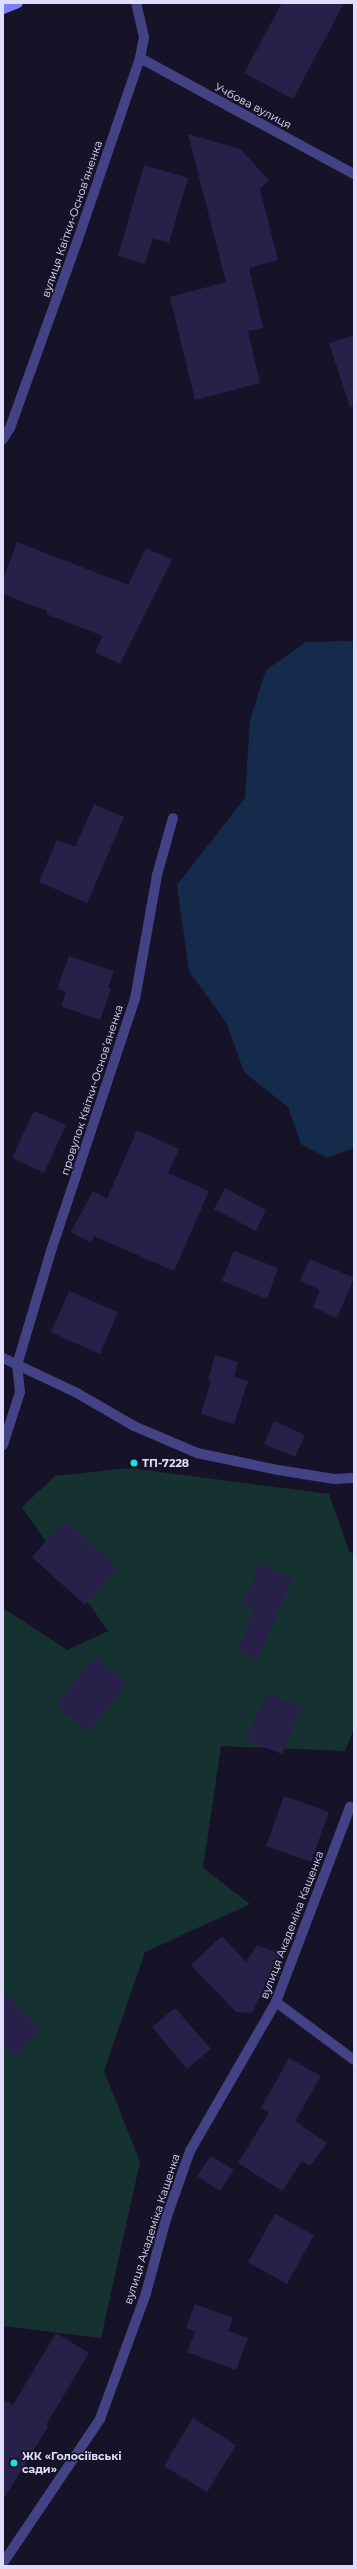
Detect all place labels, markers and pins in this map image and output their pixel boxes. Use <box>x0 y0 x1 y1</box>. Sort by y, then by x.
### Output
place label: ТП-7228 <box>142 1456 189 1470</box>
marker: ТП-7228 <box>129 1458 139 1468</box>
place label: ЖК «Голосіївські сади» <box>22 2450 122 2476</box>
marker: ЖК «Голосіївські сади» <box>9 2458 19 2468</box>

